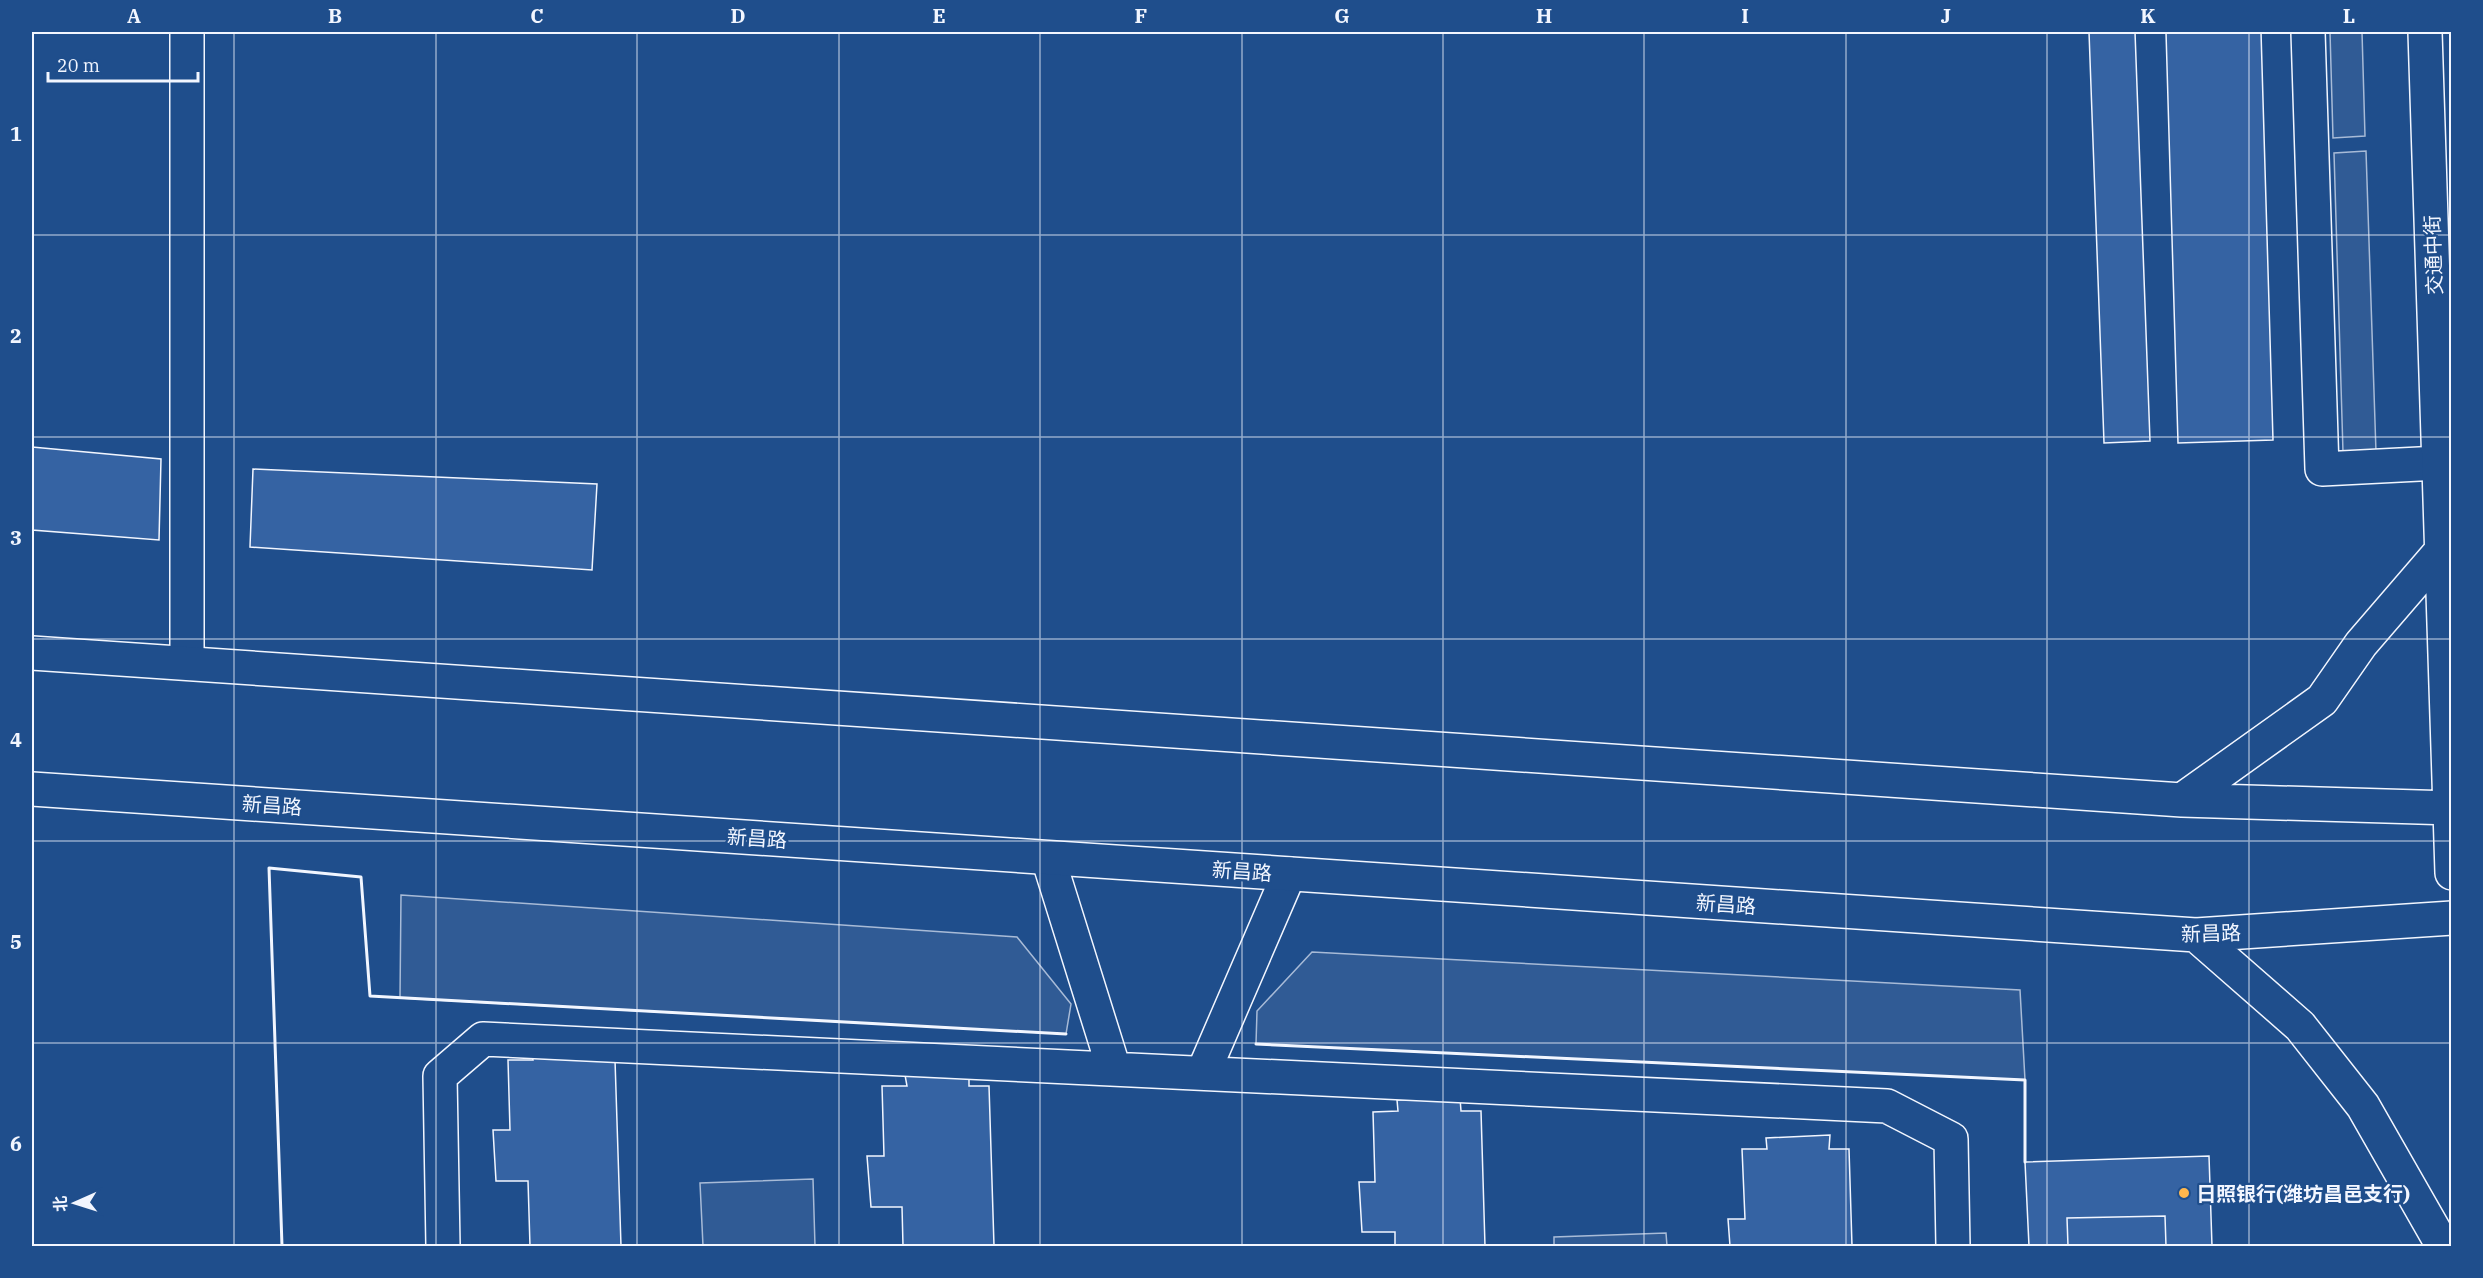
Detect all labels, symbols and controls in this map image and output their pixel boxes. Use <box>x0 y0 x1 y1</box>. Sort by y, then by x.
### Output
text: A <box>127 2 141 29</box>
text: B <box>328 2 342 29</box>
text: C <box>530 2 544 29</box>
text: D <box>730 2 746 29</box>
text: E <box>932 2 946 29</box>
text: F <box>1135 2 1147 29</box>
text: G <box>1334 2 1350 29</box>
text: H <box>1536 2 1552 29</box>
text: I <box>1741 2 1749 29</box>
text: J <box>1941 2 1951 29</box>
text: K <box>2140 2 2156 29</box>
text: L <box>2343 2 2355 29</box>
scale bar <box>48 45 198 83</box>
text: 20 m <box>57 54 100 77</box>
text: 1 <box>10 120 22 147</box>
street label: 交通中街 <box>2418 215 2448 295</box>
text: 2 <box>10 322 22 349</box>
text: 3 <box>10 524 22 551</box>
text: 4 <box>10 726 22 753</box>
street label: 新昌路 <box>241 789 303 821</box>
street label: 新昌路 <box>726 822 788 854</box>
street label: 新昌路 <box>1211 855 1273 887</box>
street label: 新昌路 <box>1695 888 1757 920</box>
street label: 新昌路 <box>2181 918 2241 948</box>
text: 5 <box>10 928 22 955</box>
text: 6 <box>10 1130 22 1157</box>
north arrow <box>45 1173 105 1233</box>
place label: 日照银行(潍坊昌邑支行) <box>2196 1180 2410 1207</box>
marker: 日照银行(潍坊昌邑支行) <box>2177 1186 2191 1200</box>
text: 北 <box>50 1195 70 1212</box>

